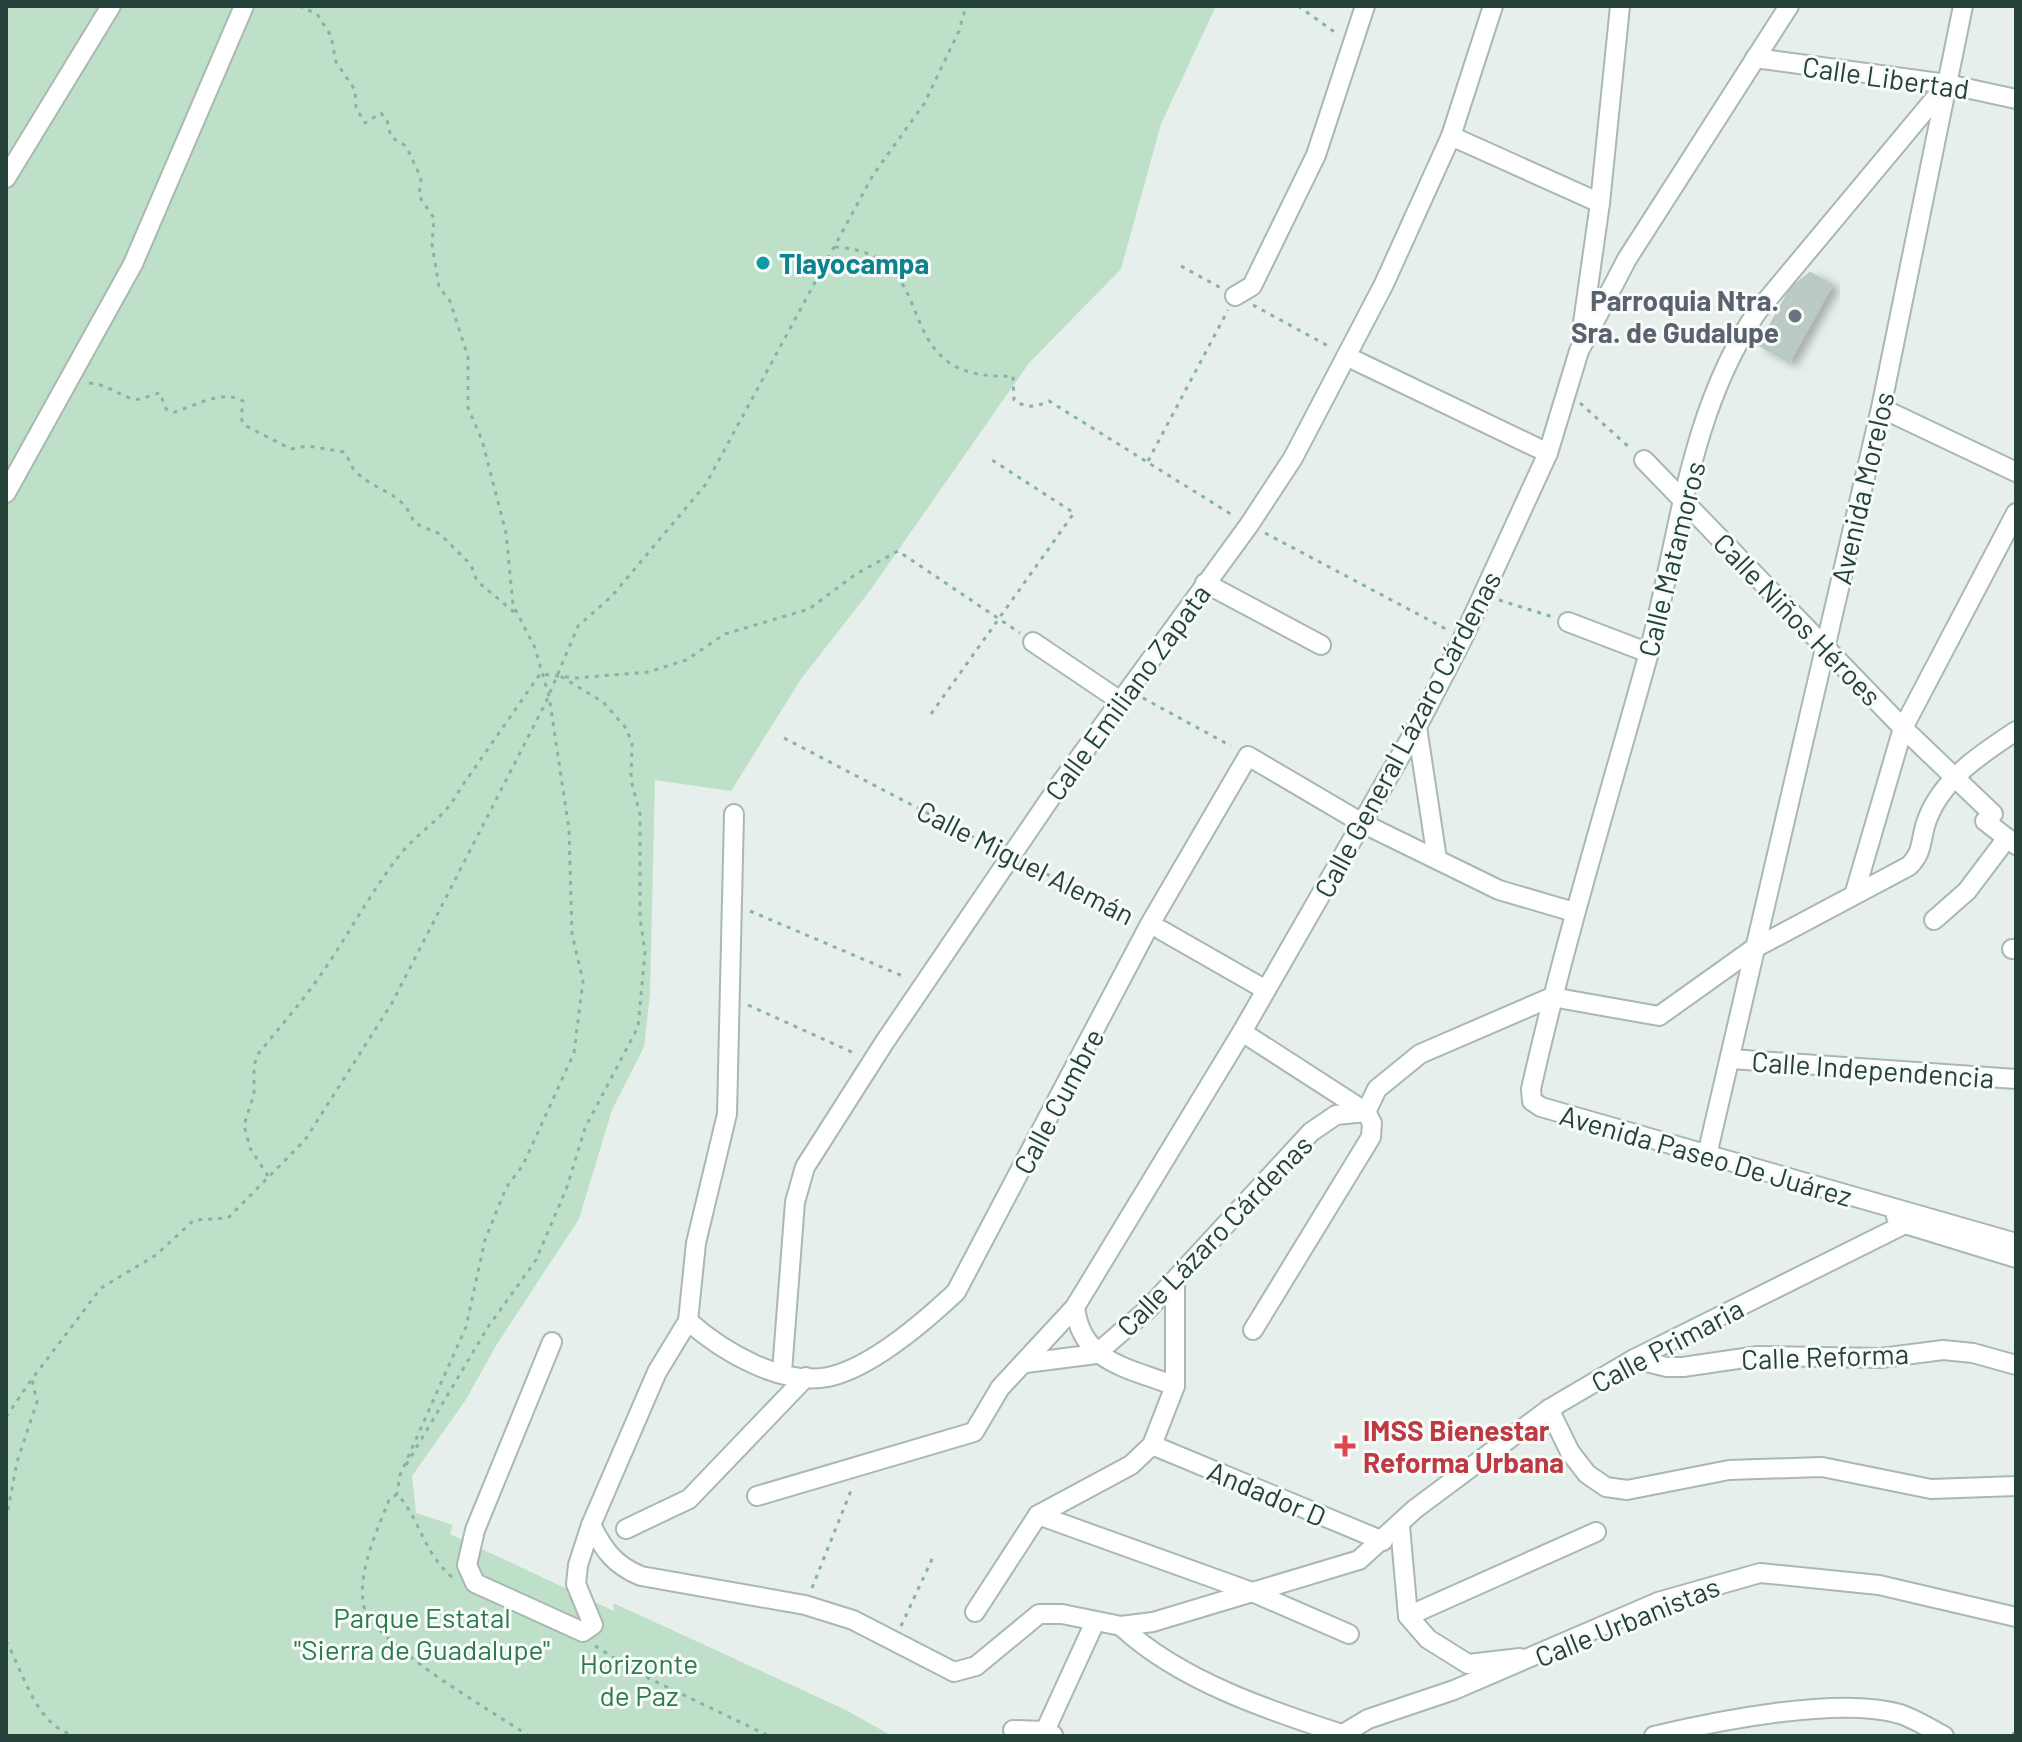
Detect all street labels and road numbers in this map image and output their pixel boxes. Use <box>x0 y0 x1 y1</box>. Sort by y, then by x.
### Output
street label: Calle Libertad <box>1800 48 1972 106</box>
street label: Avenida Morelos <box>1823 388 1901 588</box>
street label: Calle Matamoros <box>1630 458 1712 660</box>
street label: Calle Niños Héroes <box>1707 526 1889 712</box>
street label: Calle General Lázaro Cárdenas <box>1306 565 1508 903</box>
street label: Calle Emiliano Zapata <box>1037 577 1217 807</box>
street label: Calle Miguel Alemán <box>912 792 1140 932</box>
street label: Calle Cumbre <box>1005 1022 1111 1180</box>
street label: Calle Independencia <box>1751 1044 1995 1094</box>
street label: Avenida Paseo De Juárez <box>1556 1097 1856 1213</box>
street label: Calle Lázaro Cárdenas <box>1109 1127 1319 1343</box>
street label: Calle Primaria <box>1585 1291 1749 1399</box>
street label: Calle Reforma <box>1741 1336 1909 1376</box>
street label: Andador D <box>1203 1453 1331 1533</box>
street label: Calle Urbanistas <box>1530 1569 1724 1673</box>

